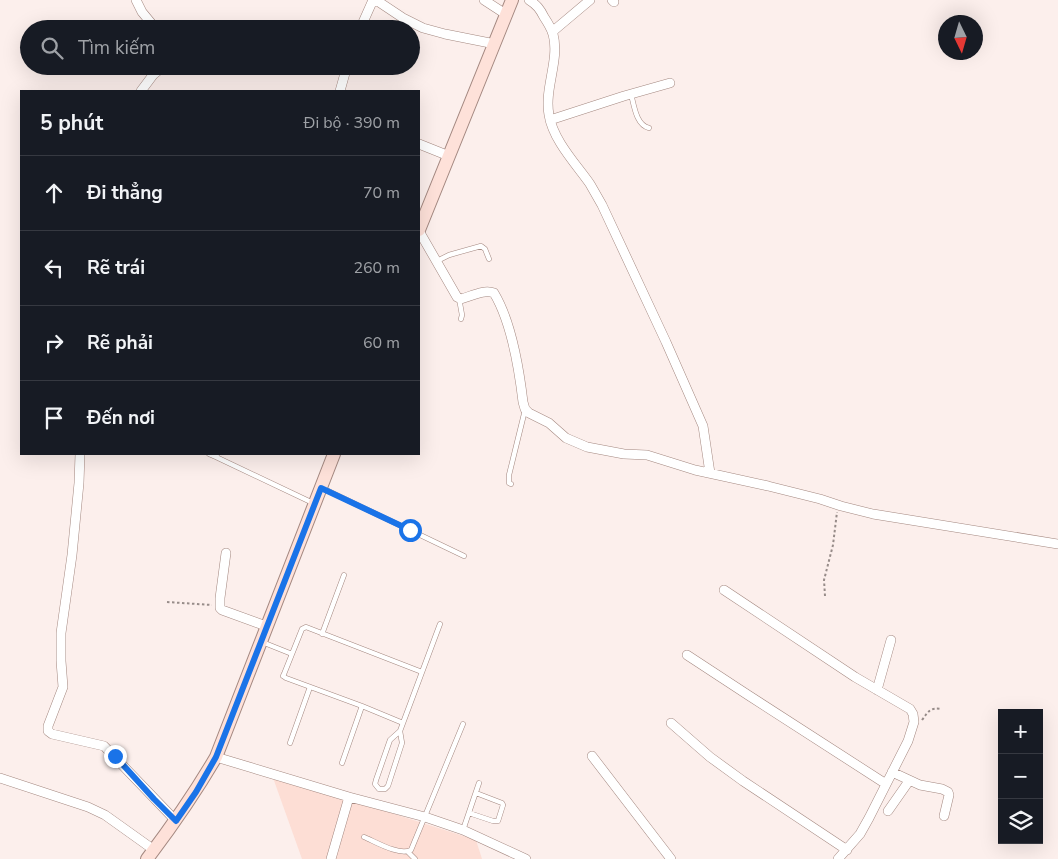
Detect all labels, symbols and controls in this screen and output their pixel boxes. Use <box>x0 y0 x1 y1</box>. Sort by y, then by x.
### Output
north arrow <box>938 15 983 60</box>
search box <box>20 20 420 75</box>
icon: search <box>38 34 66 62</box>
text: Tìm kiếm <box>78 35 155 61</box>
text: 5 phút <box>40 109 103 137</box>
text: Đi bộ · 390 m <box>304 112 400 134</box>
icon: ahead <box>40 179 68 207</box>
text: Đi thẳng <box>87 180 163 206</box>
text: 70 m <box>363 182 400 204</box>
icon: left <box>40 254 68 282</box>
text: Rẽ trái <box>87 255 145 281</box>
text: 260 m <box>353 257 400 279</box>
icon: right <box>40 329 68 357</box>
text: Rẽ phải <box>87 330 153 356</box>
text: 60 m <box>363 332 400 354</box>
icon: arrive <box>40 404 68 432</box>
text: Đến nơi <box>87 405 155 431</box>
route start <box>399 519 422 542</box>
map controls <box>998 709 1043 844</box>
button: + <box>998 709 1043 754</box>
route end <box>104 745 127 768</box>
button: − <box>998 754 1043 799</box>
button: layers <box>998 799 1043 844</box>

